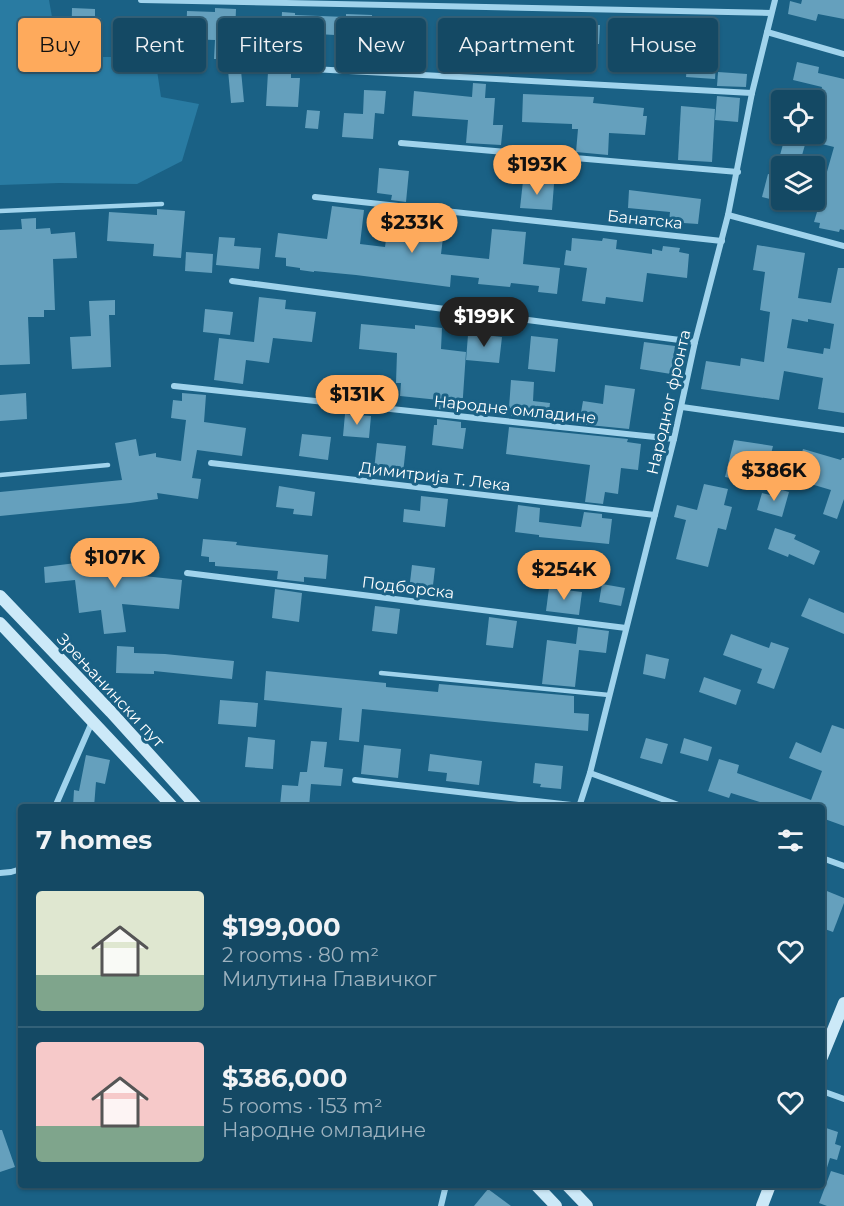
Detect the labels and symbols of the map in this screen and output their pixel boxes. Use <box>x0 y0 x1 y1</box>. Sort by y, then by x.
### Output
pin: $193K <box>495 145 579 196</box>
pin: $233K <box>370 203 454 254</box>
street label: Банатска <box>606 206 684 233</box>
pin: $199K <box>442 297 526 348</box>
street label: Народног фронта <box>643 328 694 476</box>
pin: $131K <box>315 375 399 426</box>
street label: Народне омладине <box>433 392 597 427</box>
pin: $386K <box>732 451 816 502</box>
street label: Димитрија Т. Лека <box>358 458 512 495</box>
pin: $107K <box>73 538 157 589</box>
pin: $254K <box>522 550 606 601</box>
street label: Подборска <box>361 572 455 603</box>
street label: Зрењанински пут <box>53 630 169 751</box>

